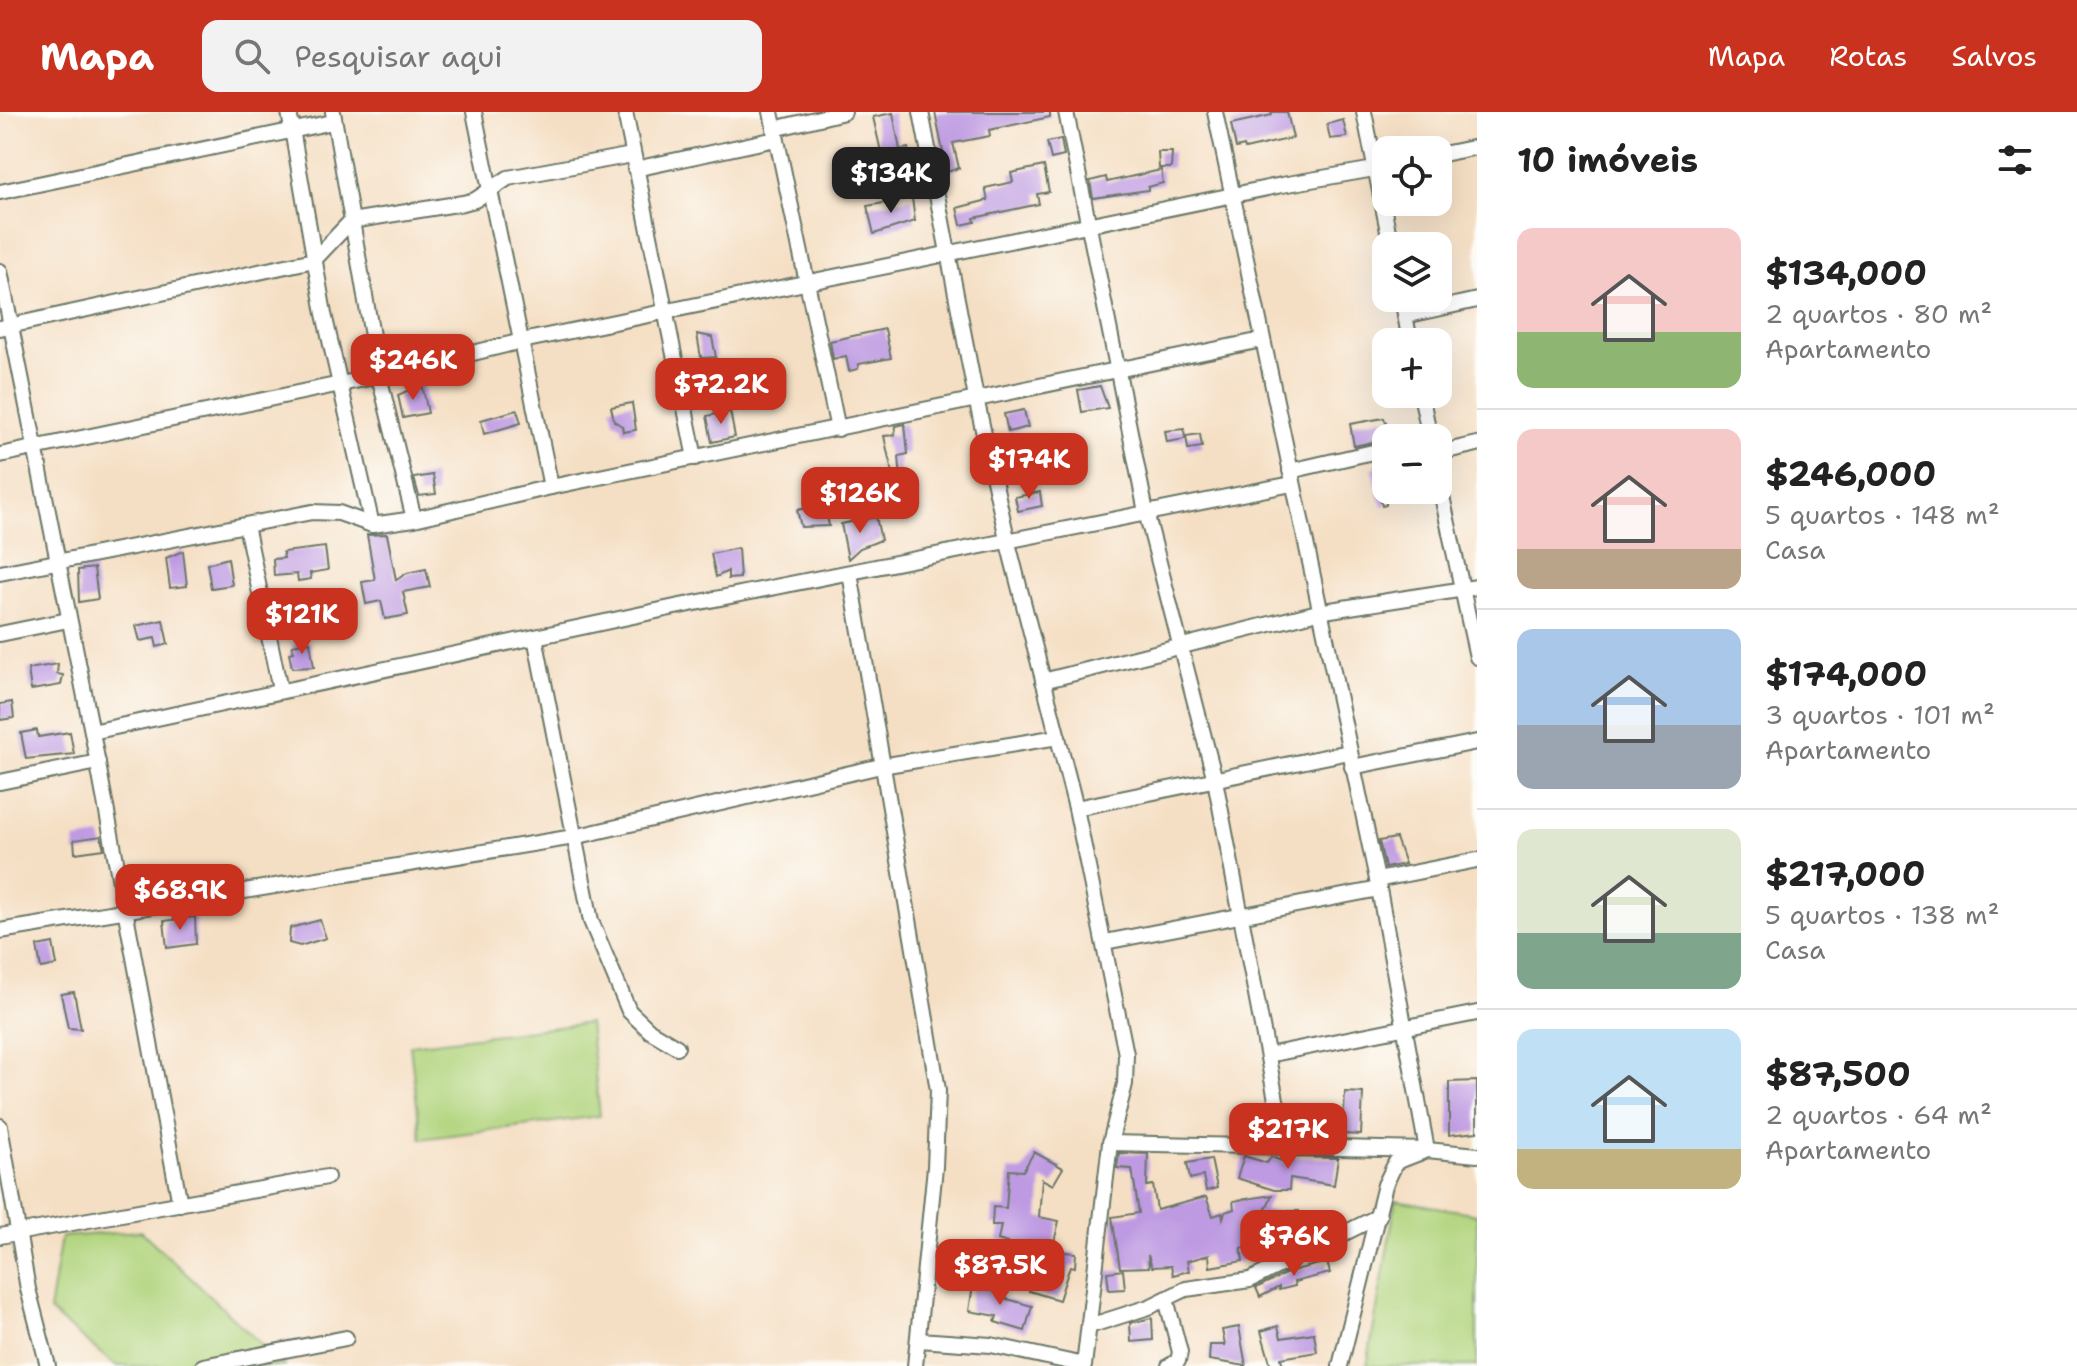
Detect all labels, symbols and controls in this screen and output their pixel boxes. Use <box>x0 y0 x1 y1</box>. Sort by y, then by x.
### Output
search box <box>202 20 762 92</box>
text: Mapa <box>40 31 154 82</box>
icon: search <box>230 34 274 78</box>
text: Pesquisar aqui <box>294 36 503 77</box>
text: Mapa <box>1708 37 1785 75</box>
text: Rotas <box>1829 37 1907 75</box>
text: Salvos <box>1951 37 2037 75</box>
map controls <box>1372 136 1452 504</box>
button: locate <box>1372 136 1452 216</box>
text: 10 imóveis <box>1517 137 1698 183</box>
icon: filters <box>1993 138 2037 182</box>
pin: $134K <box>835 147 947 215</box>
text: $134K <box>850 155 932 190</box>
button: layers <box>1372 232 1452 312</box>
text: $134,000 <box>1765 250 1927 296</box>
icon: home <box>1581 260 1677 356</box>
text: 2 quartos · 80 m² <box>1765 296 1992 331</box>
button: + <box>1372 328 1452 408</box>
text: Apartamento <box>1765 331 1931 366</box>
pin: $246K <box>357 334 469 402</box>
text: $246K <box>369 342 457 377</box>
pin: $72.2K <box>656 358 786 426</box>
text: $72.2K <box>673 366 769 401</box>
button: − <box>1372 424 1452 504</box>
pin: $174K <box>973 433 1085 501</box>
text: $174K <box>988 441 1070 476</box>
text: $246,000 <box>1765 451 1936 497</box>
icon: home <box>1581 461 1677 557</box>
pin: $126K <box>804 467 916 535</box>
text: $126K <box>819 475 901 510</box>
text: 5 quartos · 148 m² <box>1765 497 2000 532</box>
text: Casa <box>1765 532 1825 567</box>
pin: $121K <box>246 588 358 656</box>
text: $121K <box>265 596 339 631</box>
text: $174,000 <box>1765 651 1927 697</box>
icon: home <box>1581 661 1677 757</box>
text: 3 quartos · 101 m² <box>1765 697 1995 732</box>
text: Apartamento <box>1765 732 1931 767</box>
text: $217,000 <box>1765 851 1926 897</box>
icon: home <box>1581 861 1677 957</box>
pin: $68.9K <box>115 864 245 932</box>
text: $68.9K <box>133 872 227 907</box>
text: 5 quartos · 138 m² <box>1765 897 1999 932</box>
text: Casa <box>1765 932 1825 967</box>
text: $87,500 <box>1765 1051 1911 1097</box>
icon: home <box>1581 1061 1677 1157</box>
text: 2 quartos · 64 m² <box>1765 1097 1992 1132</box>
pin: $217K <box>1232 1103 1344 1171</box>
text: $217K <box>1247 1111 1329 1146</box>
text: Apartamento <box>1765 1132 1931 1167</box>
pin: $76K <box>1247 1210 1341 1278</box>
text: $76K <box>1258 1218 1330 1253</box>
pin: $87.5K <box>935 1239 1065 1307</box>
text: $87.5K <box>953 1247 1047 1282</box>

